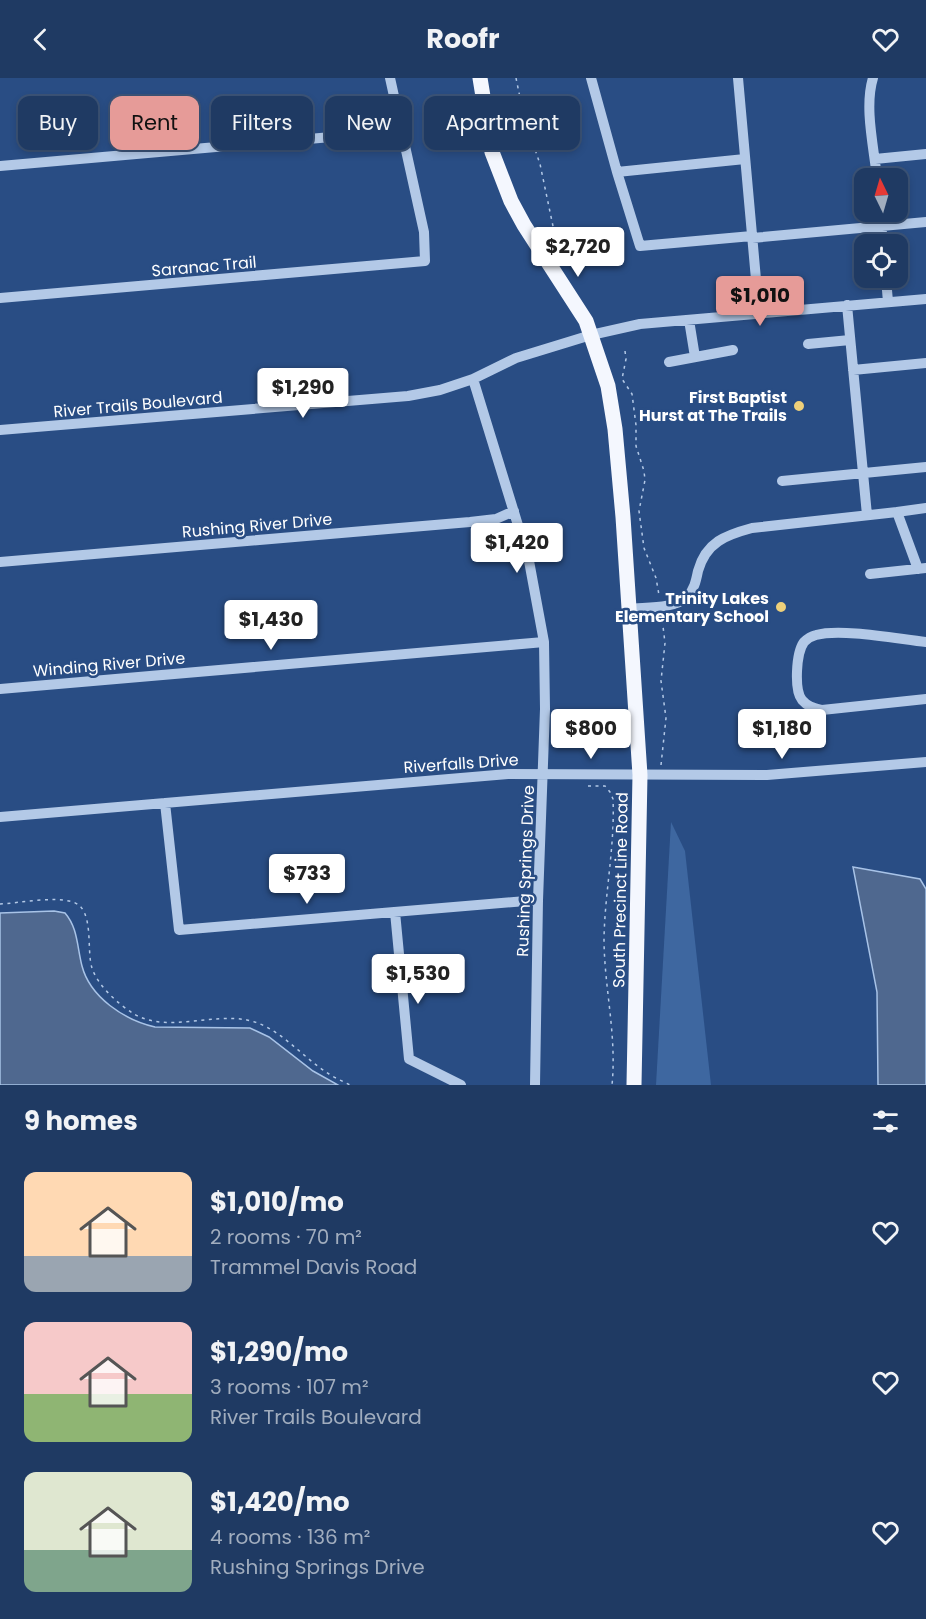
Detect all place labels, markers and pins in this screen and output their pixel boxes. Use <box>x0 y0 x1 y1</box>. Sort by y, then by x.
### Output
pin: $2,720 <box>529 227 627 278</box>
pin: $1,010 <box>711 276 809 327</box>
pin: $1,290 <box>254 368 352 419</box>
place label: First Baptist Hurst at The Trails <box>639 386 787 427</box>
marker: First Baptist Hurst at The Trails <box>792 399 806 413</box>
pin: $1,420 <box>468 523 566 574</box>
place label: Trinity Lakes Elementary School <box>615 587 769 628</box>
pin: $1,430 <box>222 600 320 651</box>
marker: Trinity Lakes Elementary School <box>774 600 788 614</box>
pin: $800 <box>555 709 627 760</box>
pin: $1,180 <box>733 709 831 760</box>
pin: $733 <box>271 854 343 905</box>
pin: $1,530 <box>369 954 467 1005</box>

